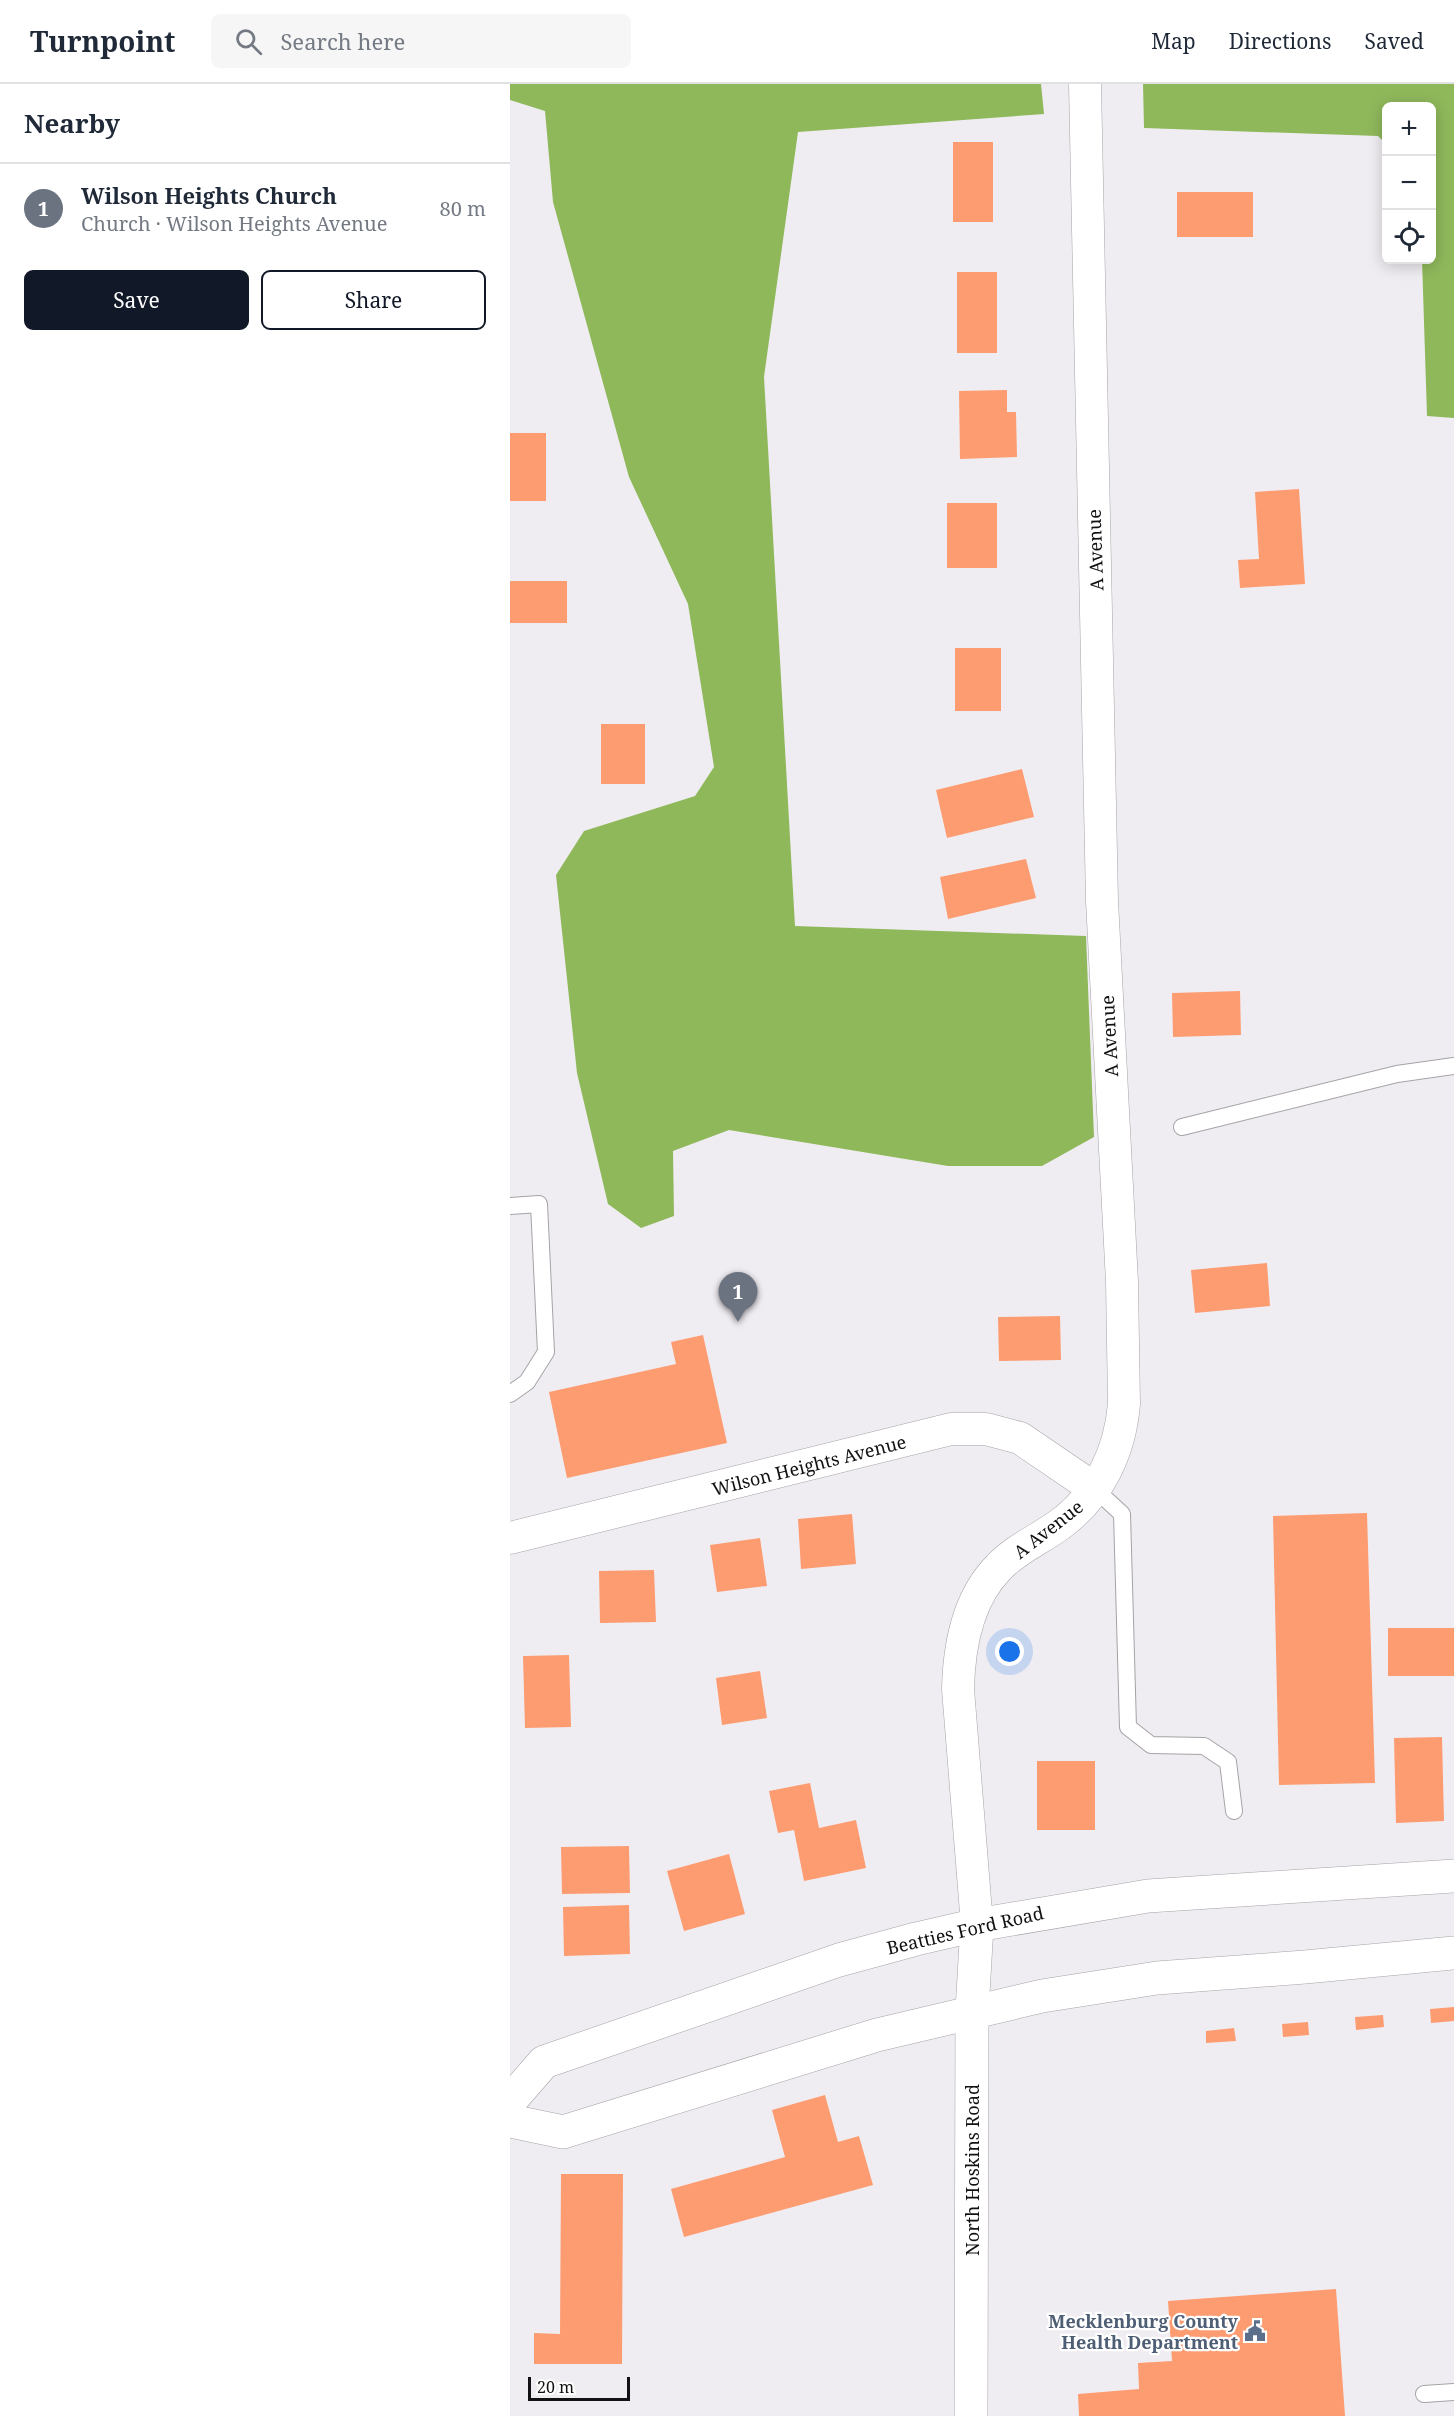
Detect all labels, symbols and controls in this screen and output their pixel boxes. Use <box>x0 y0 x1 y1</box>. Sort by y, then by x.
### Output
search box <box>211 14 631 68</box>
text: Turnpoint <box>30 22 175 60</box>
icon: search <box>232 25 265 58</box>
text: Search here <box>280 26 405 56</box>
text: Map <box>1151 27 1196 55</box>
text: Directions <box>1229 27 1331 55</box>
text: Saved <box>1364 27 1424 55</box>
map controls <box>1382 102 1436 264</box>
button: + <box>1382 102 1436 156</box>
text: Nearby <box>24 105 120 141</box>
button: − <box>1382 156 1436 210</box>
text: Wilson Heights Church <box>81 180 337 210</box>
text: 1 <box>38 195 49 222</box>
text: 80 m <box>440 195 486 222</box>
text: Church · Wilson Heights Avenue <box>81 210 387 237</box>
button: locate <box>1382 210 1436 264</box>
button: Save <box>24 270 249 330</box>
button: Share <box>261 270 486 330</box>
street label: A Avenue <box>1082 509 1108 591</box>
street label: A Avenue <box>1095 995 1123 1077</box>
pin: 1 <box>718 1272 758 1322</box>
street label: Wilson Heights Avenue <box>709 1429 909 1501</box>
street label: A Avenue <box>1008 1494 1088 1564</box>
your location <box>995 1637 1024 1666</box>
street label: Beatties Ford Road <box>884 1900 1046 1960</box>
street label: North Hoskins Road <box>960 2084 984 2256</box>
place label: Mecklenburg County Health Department <box>1048 2309 1239 2354</box>
public building icon: Mecklenburg County Health Department <box>1243 2319 1267 2343</box>
scale bar <box>528 2374 630 2402</box>
text: 20 m <box>537 2376 574 2398</box>

